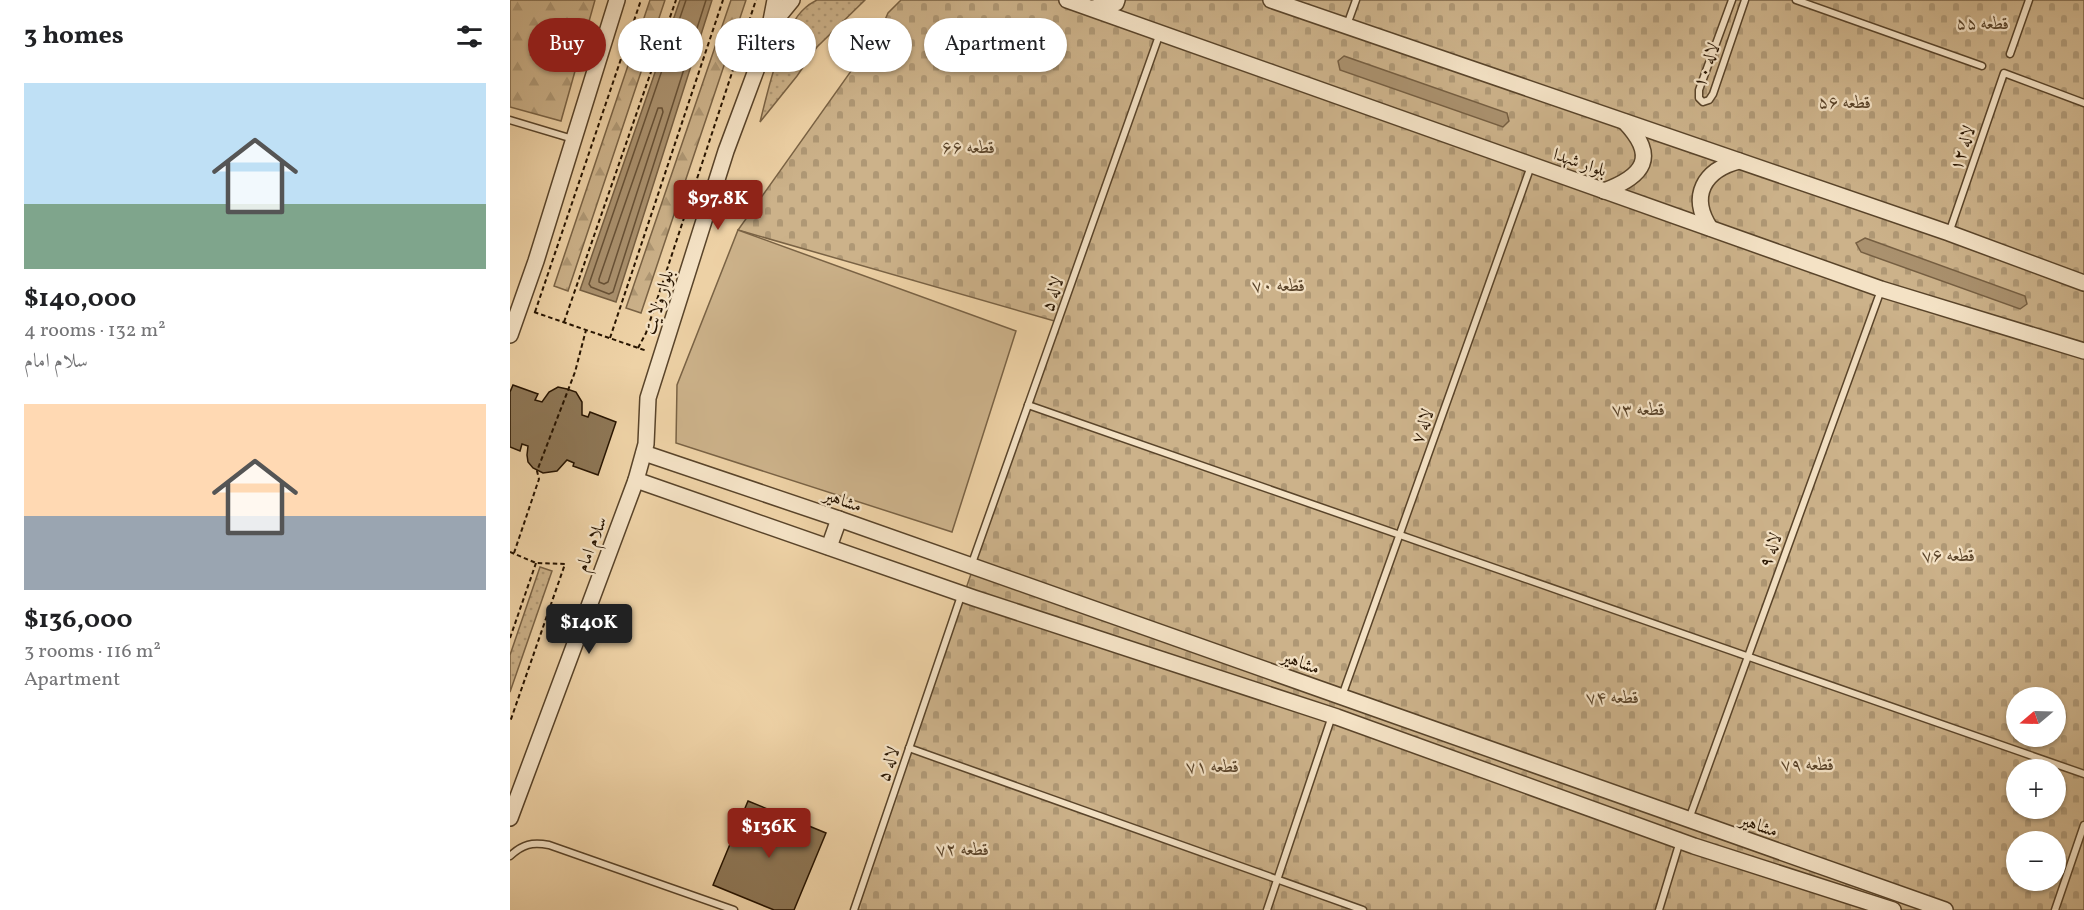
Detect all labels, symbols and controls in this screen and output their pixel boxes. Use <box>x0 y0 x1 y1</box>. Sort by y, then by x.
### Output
park label: قطعه ۵۵ <box>1957 12 2009 37</box>
text: 3 homes <box>24 18 124 54</box>
chip: Buy <box>528 18 606 72</box>
chip: Rent <box>618 18 703 72</box>
chip: Filters <box>715 18 816 72</box>
chip: New <box>828 18 912 72</box>
chip: Apartment <box>924 18 1067 72</box>
icon: filters <box>453 20 486 53</box>
street label: لاله ۱۰ <box>1687 40 1727 92</box>
park label: قطعه ۵۶ <box>1819 91 1871 116</box>
icon: home <box>201 122 309 230</box>
street label: لاله ۱۲ <box>1944 123 1983 174</box>
park label: قطعه ۶۶ <box>943 136 995 161</box>
street label: بلوار شهدا <box>1549 143 1610 184</box>
pin: $97.8K <box>669 180 767 231</box>
text: $97.8K <box>688 185 748 213</box>
street label: بلوار ولایت <box>638 267 681 338</box>
street label: لاله ۵ <box>1036 274 1071 315</box>
park label: قطعه ۷۰ <box>1253 274 1305 299</box>
text: $140,000 <box>24 281 136 317</box>
text: 4 rooms · 132 m² <box>24 317 166 345</box>
text: سلام امام <box>24 348 88 376</box>
park label: قطعه ۷۳ <box>1613 398 1665 423</box>
street label: لاله ۷ <box>1406 406 1441 447</box>
icon: home <box>201 443 309 551</box>
street label: مشاهیر <box>818 483 865 520</box>
street label: سلام امام <box>570 513 616 577</box>
street label: لاله ۹ <box>1754 530 1789 571</box>
park label: قطعه ۷۶ <box>1923 544 1975 569</box>
text: $136,000 <box>24 602 133 638</box>
pin: $140K <box>547 604 631 655</box>
text: $140K <box>560 609 618 637</box>
text: 3 rooms · 116 m² <box>24 638 161 666</box>
street label: مشاهیر <box>1276 644 1323 682</box>
text: Apartment <box>24 666 120 694</box>
park label: قطعه ۷۴ <box>1587 686 1639 711</box>
north arrow <box>2006 687 2066 747</box>
map controls <box>2006 687 2066 891</box>
street label: لاله ۵ <box>872 744 907 785</box>
park label: قطعه ۷۹ <box>1782 753 1834 778</box>
park label: قطعه ۷۱ <box>1187 755 1239 780</box>
button: + <box>2006 759 2066 819</box>
pin: $136K <box>727 808 811 859</box>
street label: مشاهیر <box>1734 808 1781 845</box>
text: $136K <box>742 813 796 841</box>
button: − <box>2006 831 2066 891</box>
park label: قطعه ۷۲ <box>937 838 989 863</box>

